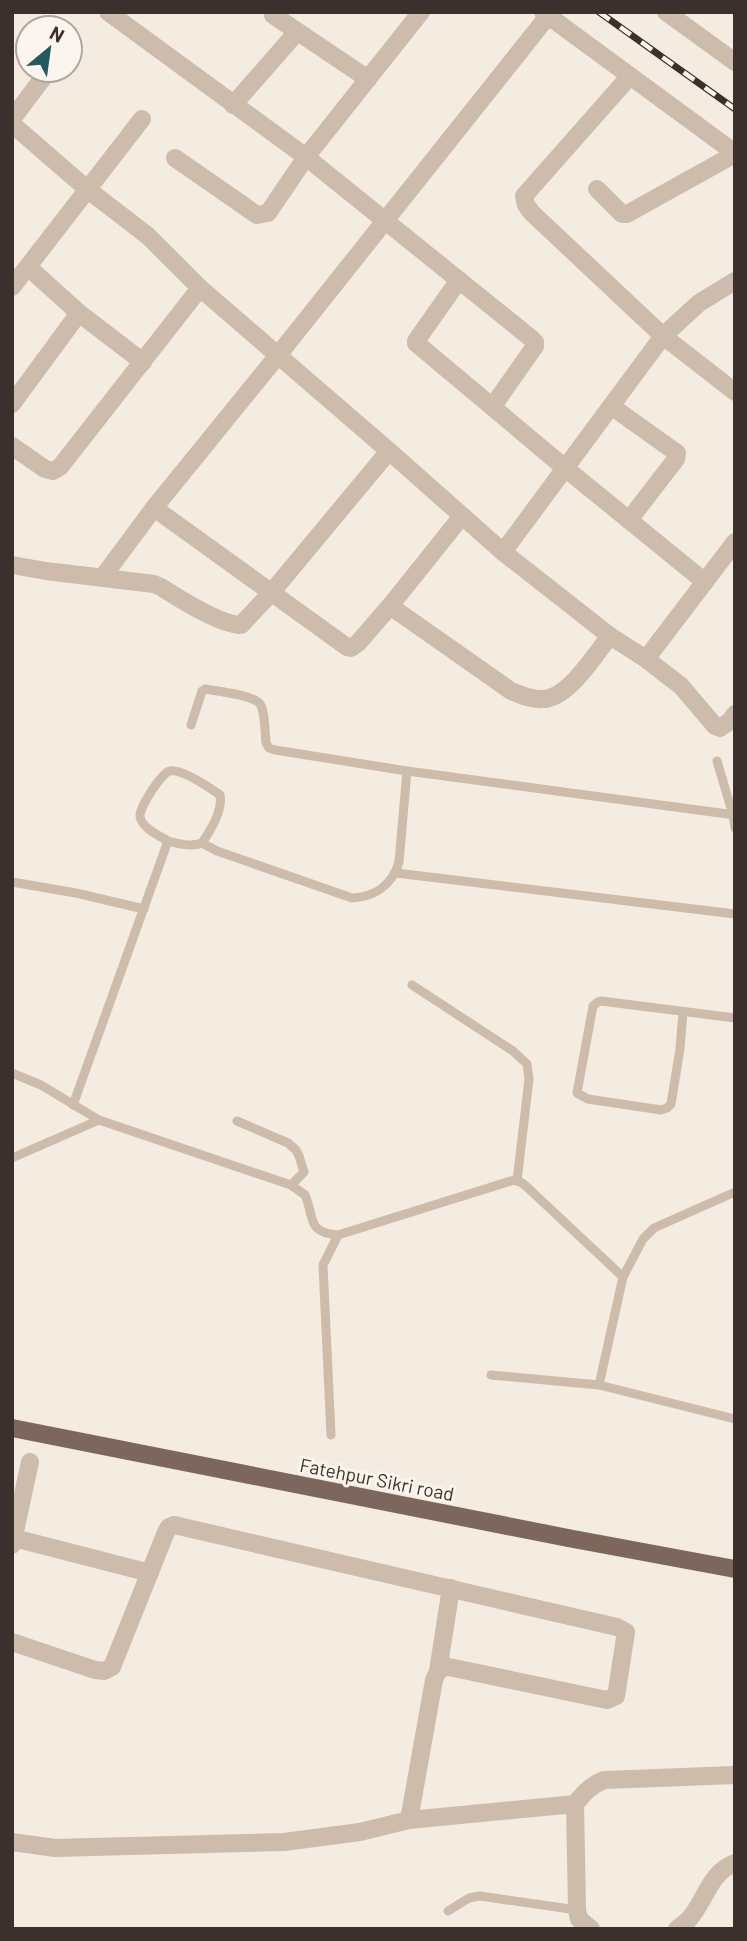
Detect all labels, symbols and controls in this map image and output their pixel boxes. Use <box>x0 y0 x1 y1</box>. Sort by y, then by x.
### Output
north arrow <box>14 14 84 84</box>
text: N <box>46 21 69 47</box>
street label: Fatehpur Sikri road <box>298 1453 456 1505</box>

